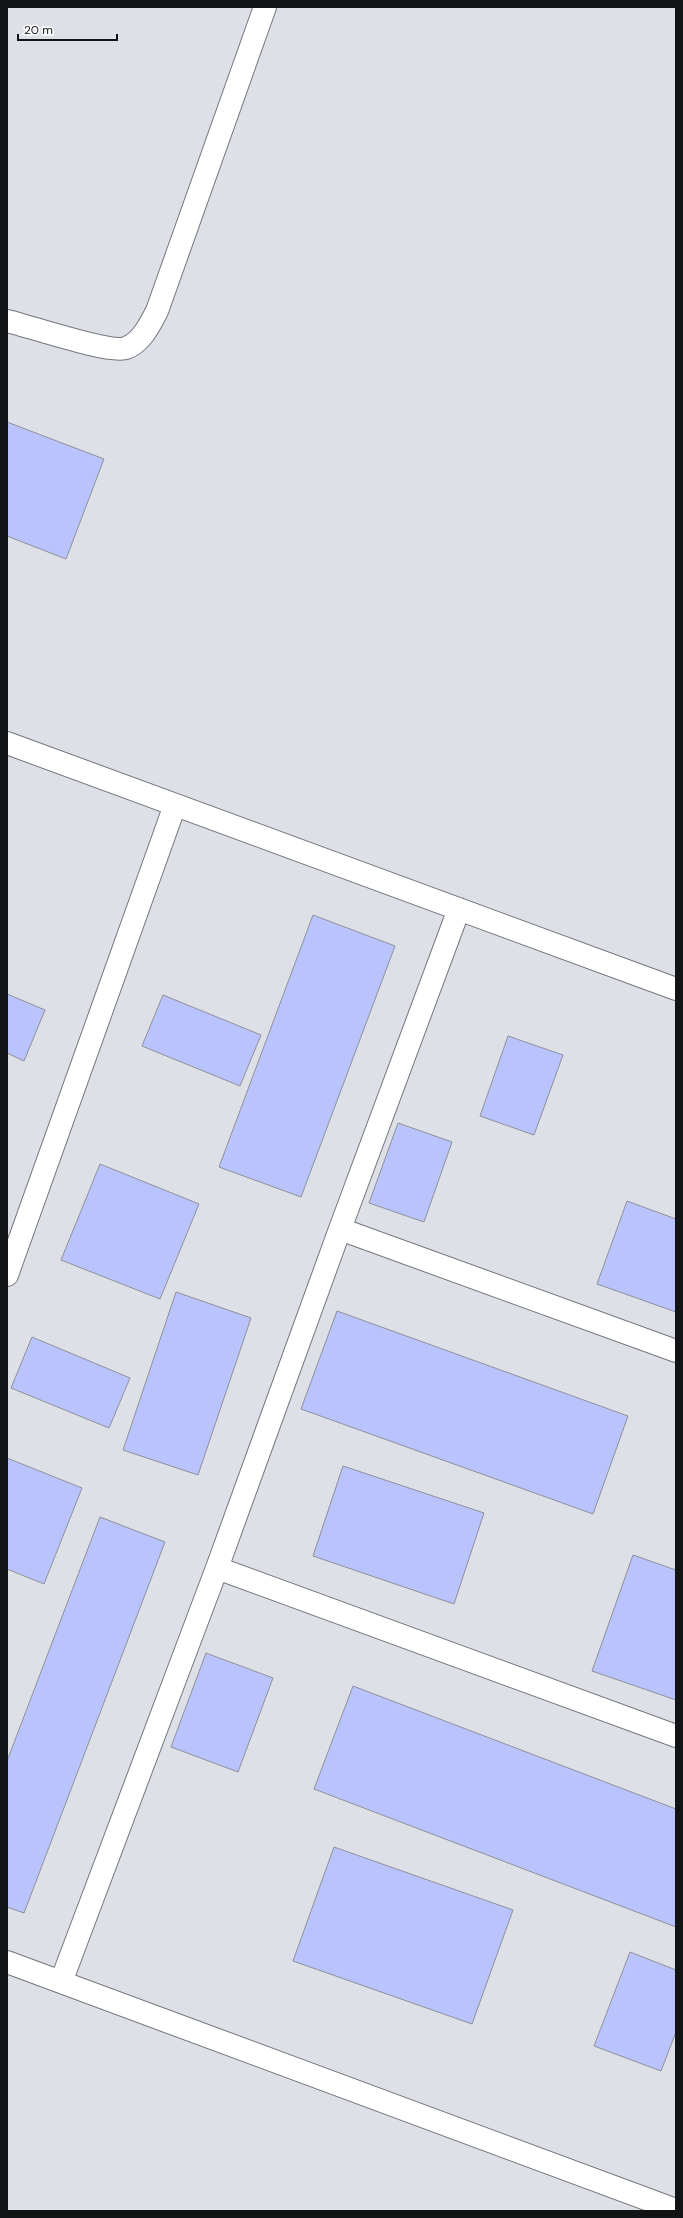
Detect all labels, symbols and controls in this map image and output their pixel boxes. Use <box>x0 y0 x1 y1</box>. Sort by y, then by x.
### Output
scale bar <box>18 16 117 42</box>
text: 20 m <box>24 22 53 38</box>

